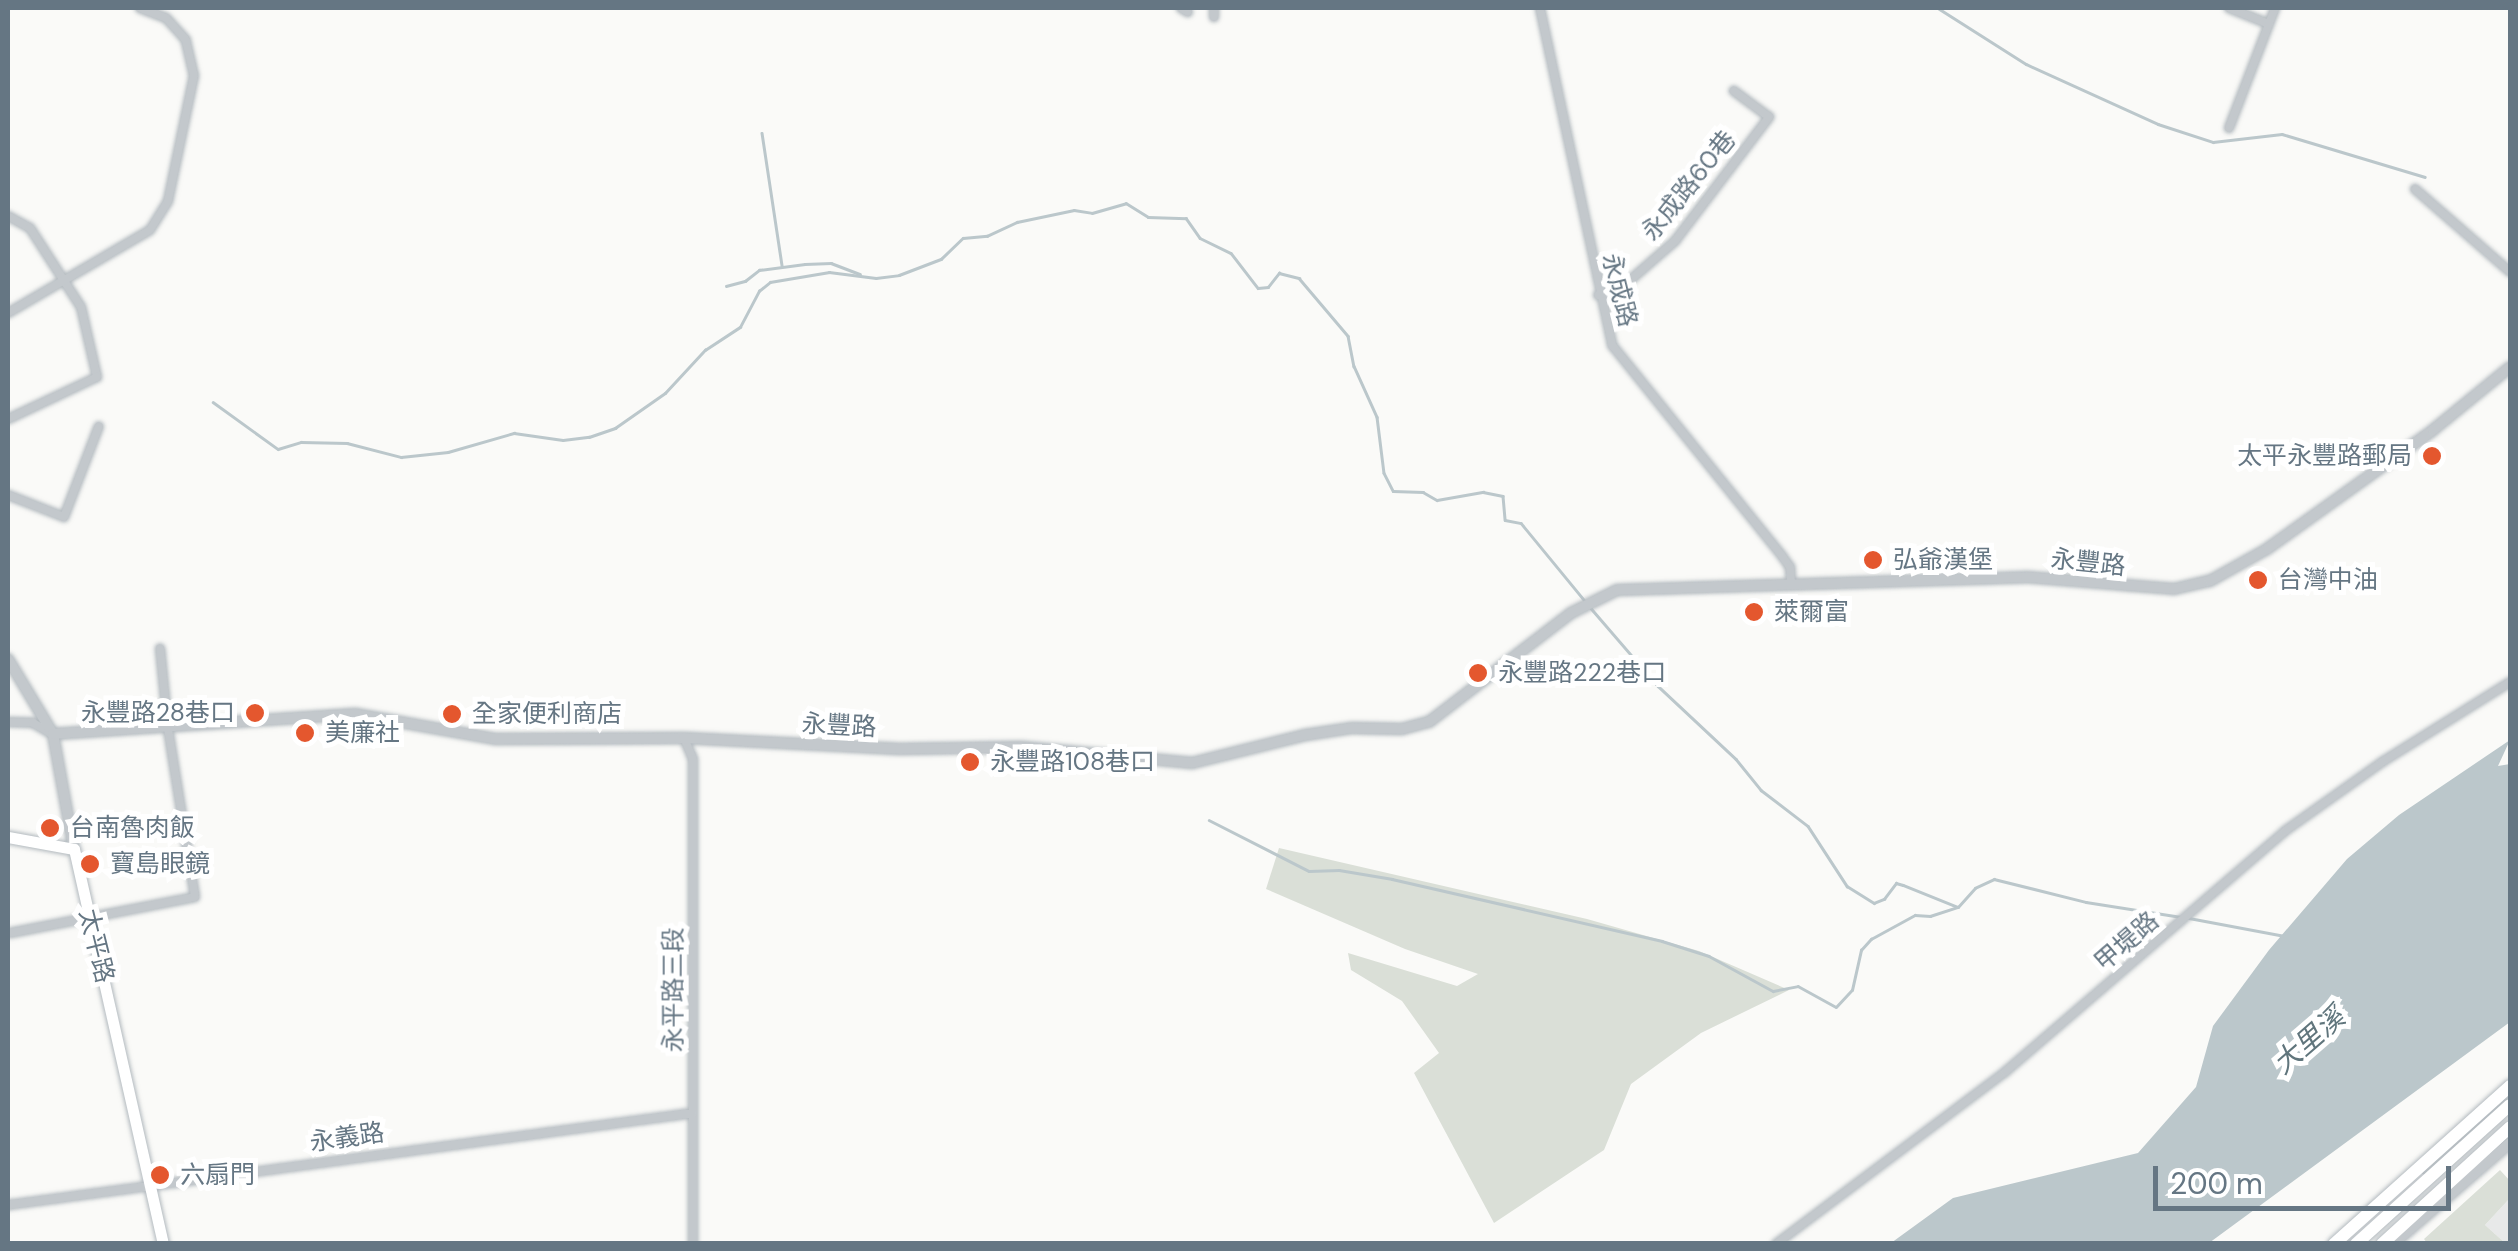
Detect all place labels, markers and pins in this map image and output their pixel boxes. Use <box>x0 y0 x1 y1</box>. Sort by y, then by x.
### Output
place label: 太平永豐路郵局 <box>2237 441 2412 471</box>
marker: 太平永豐路郵局 <box>2421 445 2443 467</box>
place label: 弘爺漢堡 <box>1893 545 1993 575</box>
marker: 弘爺漢堡 <box>1862 549 1884 571</box>
place label: 台灣中油 <box>2278 565 2378 595</box>
marker: 台灣中油 <box>2247 569 2269 591</box>
place label: 萊爾富 <box>1774 597 1849 627</box>
marker: 萊爾富 <box>1743 601 1765 623</box>
place label: 永豐路222巷口 <box>1498 658 1666 688</box>
marker: 永豐路222巷口 <box>1467 662 1489 684</box>
place label: 永豐路28巷口 <box>81 698 235 728</box>
place label: 全家便利商店 <box>472 699 622 729</box>
marker: 永豐路28巷口 <box>244 702 266 724</box>
marker: 全家便利商店 <box>441 703 463 725</box>
place label: 美廉社 <box>325 718 400 748</box>
marker: 美廉社 <box>294 722 316 744</box>
place label: 永豐路108巷口 <box>990 747 1155 777</box>
marker: 永豐路108巷口 <box>959 751 981 773</box>
place label: 台南魯肉飯 <box>70 813 195 843</box>
marker: 台南魯肉飯 <box>39 817 61 839</box>
place label: 寶島眼鏡 <box>110 849 210 879</box>
marker: 寶島眼鏡 <box>79 853 101 875</box>
place label: 六扇門 <box>180 1160 255 1190</box>
marker: 六扇門 <box>149 1164 171 1186</box>

